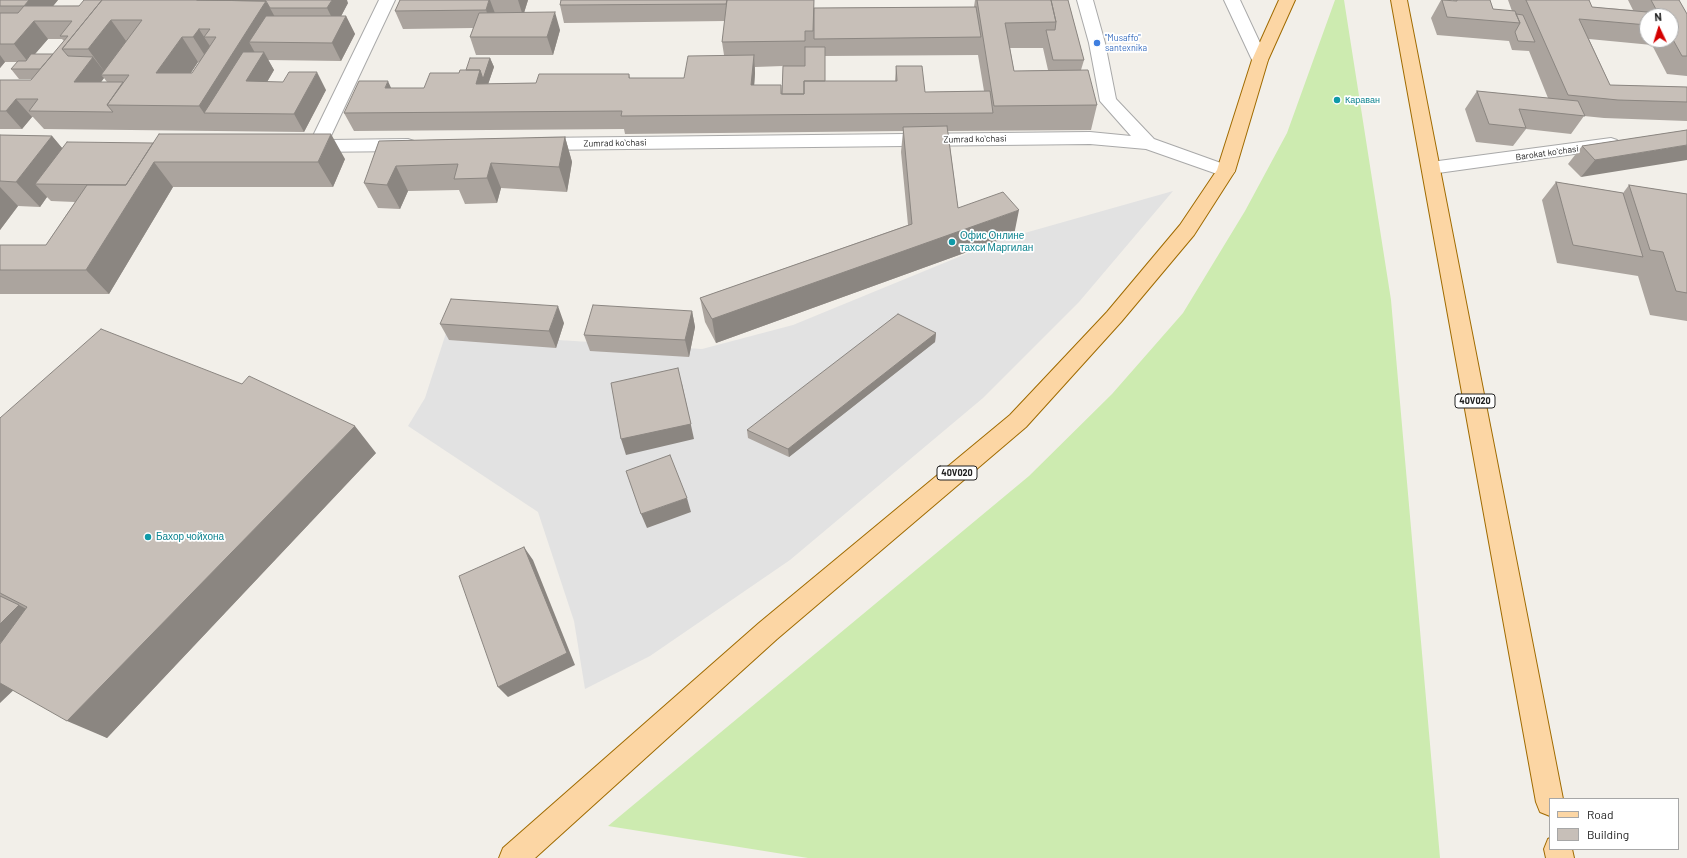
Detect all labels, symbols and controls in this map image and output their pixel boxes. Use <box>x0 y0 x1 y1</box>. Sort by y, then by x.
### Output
north arrow <box>1639 8 1679 48</box>
text: N <box>1654 10 1662 23</box>
place label: "Musaffo" santexnika <box>1105 33 1147 54</box>
marker: "Musaffo" santexnika <box>1092 38 1102 48</box>
marker: Караван <box>1332 95 1342 105</box>
place label: Караван <box>1345 95 1380 105</box>
street label: Zumrad koʻchasi <box>943 133 1007 145</box>
street label: Zumrad koʻchasi <box>583 137 647 149</box>
street label: Barokat koʻchasi <box>1515 143 1579 163</box>
place label: Офис Онлине тахси Маргилан <box>960 230 1033 254</box>
marker: Офис Онлине тахси Маргилан <box>947 237 957 247</box>
road number: 40V020 <box>1455 394 1495 408</box>
road number: 40V020 <box>937 466 977 480</box>
place label: Бахор чойхона <box>156 531 224 543</box>
marker: Бахор чойхона <box>143 532 153 542</box>
legend <box>1549 798 1679 850</box>
text: Road <box>1587 807 1614 821</box>
text: Building <box>1587 827 1629 841</box>

